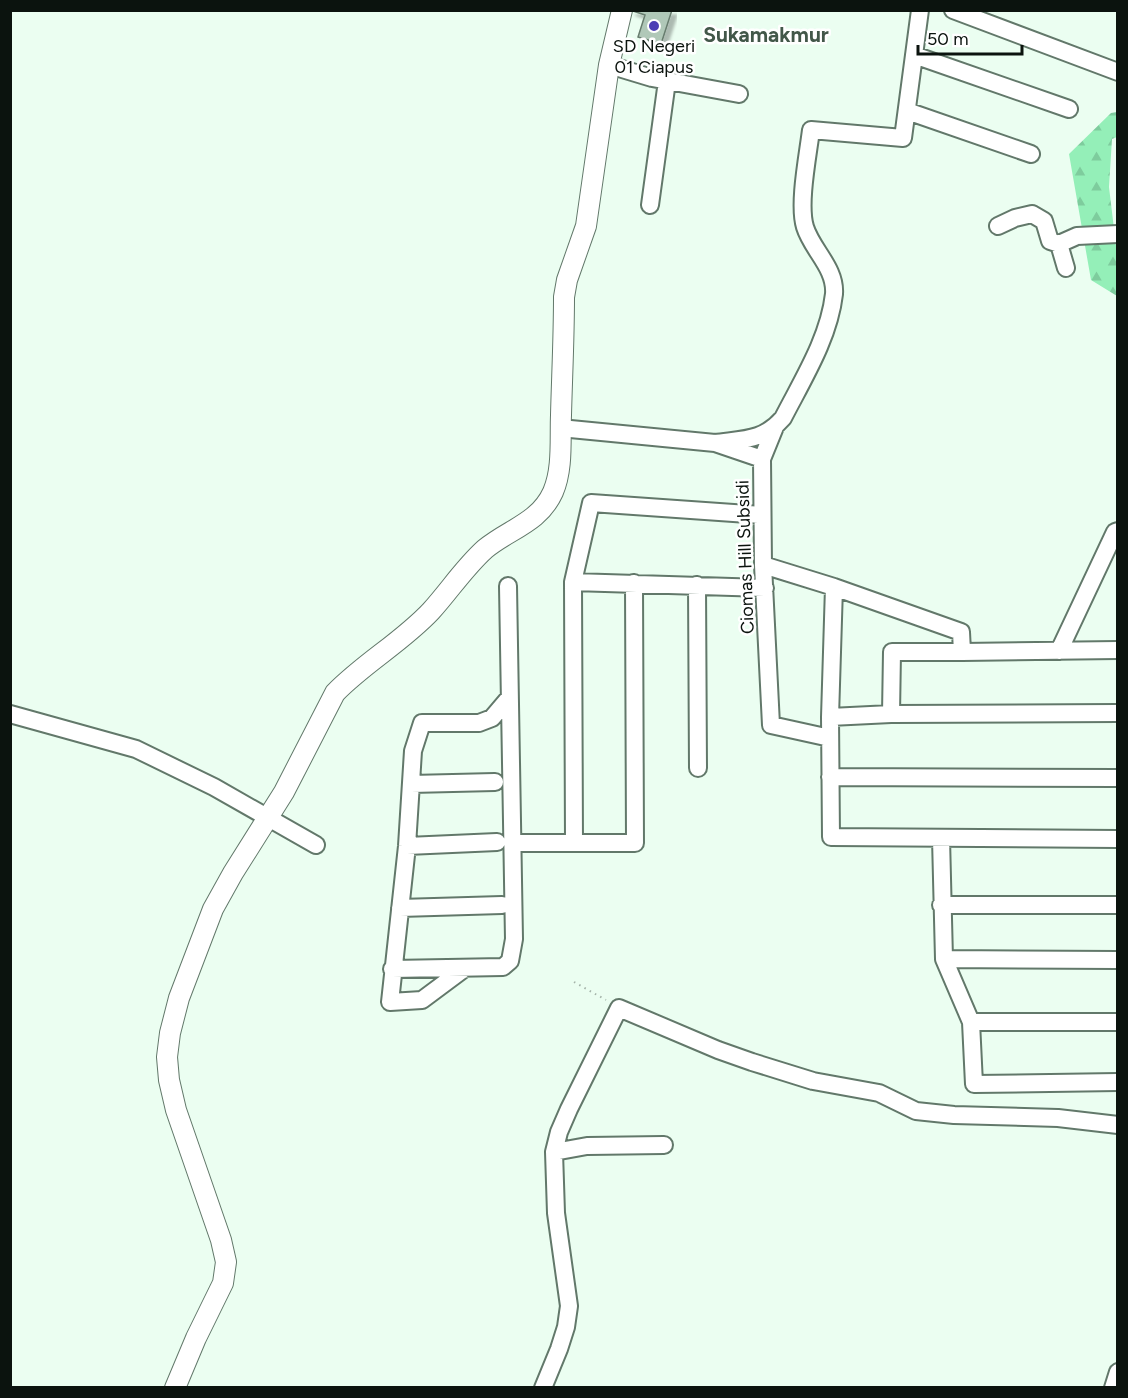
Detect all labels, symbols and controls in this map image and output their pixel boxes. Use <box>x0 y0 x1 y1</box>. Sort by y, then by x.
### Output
scale bar <box>918 18 1022 56</box>
marker: SD Negeri 01 Ciapus <box>647 19 661 33</box>
district label: Sukamakmur <box>703 22 829 47</box>
text: 50 m <box>927 28 969 50</box>
place label: SD Negeri 01 Ciapus <box>613 35 695 78</box>
street label: Ciomas Hill Subsidi <box>731 480 759 634</box>

